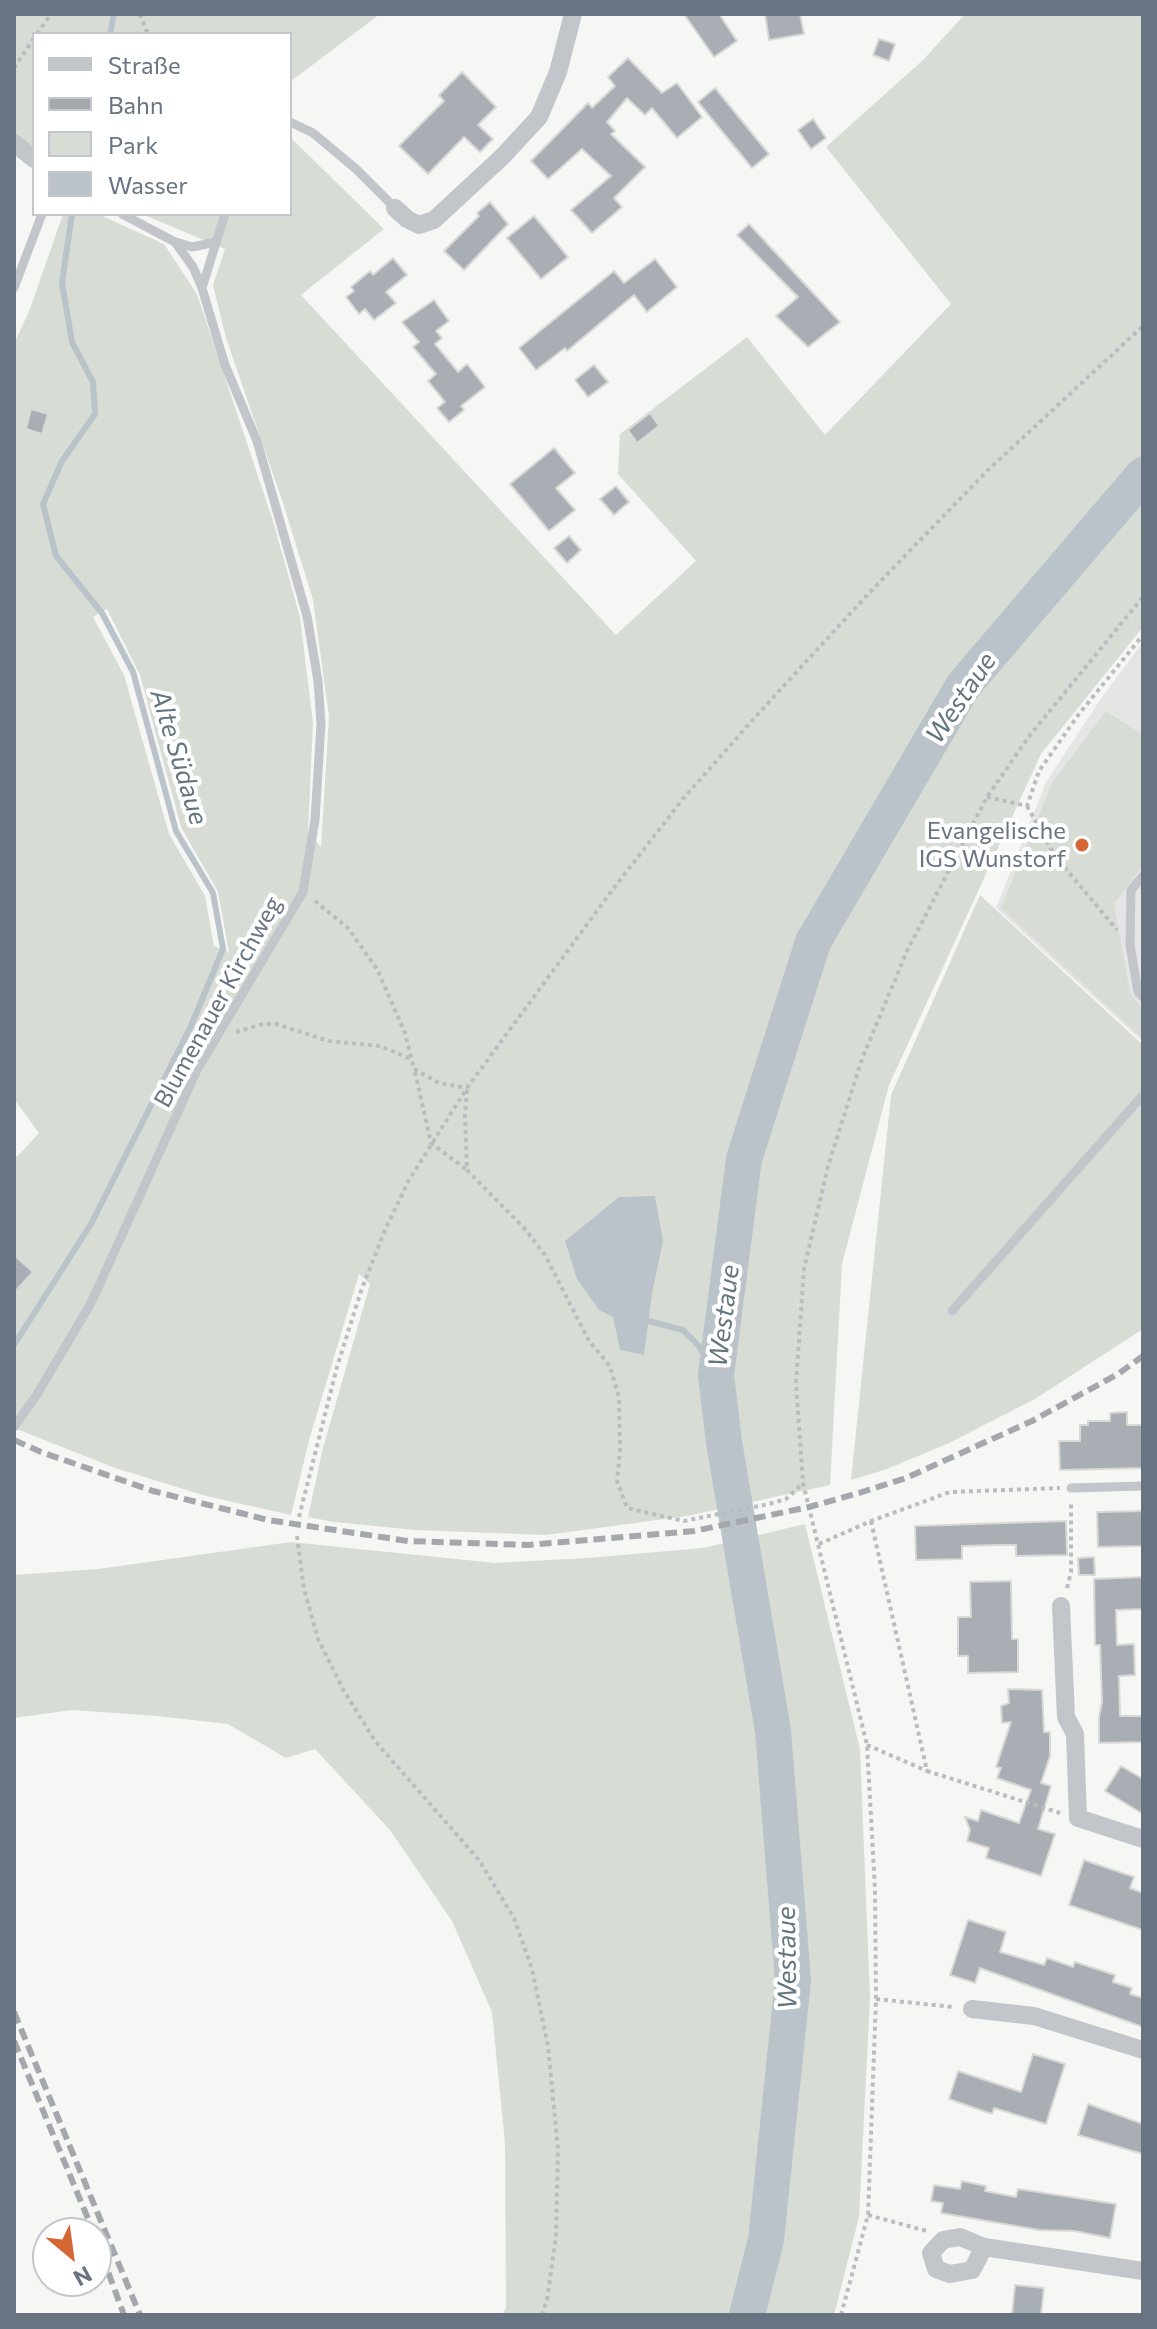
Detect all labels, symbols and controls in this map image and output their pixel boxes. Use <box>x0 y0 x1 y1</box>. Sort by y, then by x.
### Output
legend <box>32 32 292 216</box>
text: Straße <box>108 50 181 79</box>
text: Bahn <box>108 90 164 119</box>
text: Park <box>108 130 158 159</box>
text: Wasser <box>108 170 188 199</box>
water label: Westaue <box>919 647 1003 749</box>
water label: Alte Südaue <box>144 685 214 829</box>
place label: Evangelische IGS Wunstorf <box>919 817 1066 873</box>
marker: Evangelische IGS Wunstorf <box>1073 836 1091 854</box>
street label: Blumenauer Kirchweg <box>148 892 288 1112</box>
water label: Westaue <box>702 1263 746 1369</box>
water label: Westaue <box>771 1906 803 2010</box>
north arrow <box>32 2217 112 2297</box>
text: N <box>69 2261 97 2292</box>

